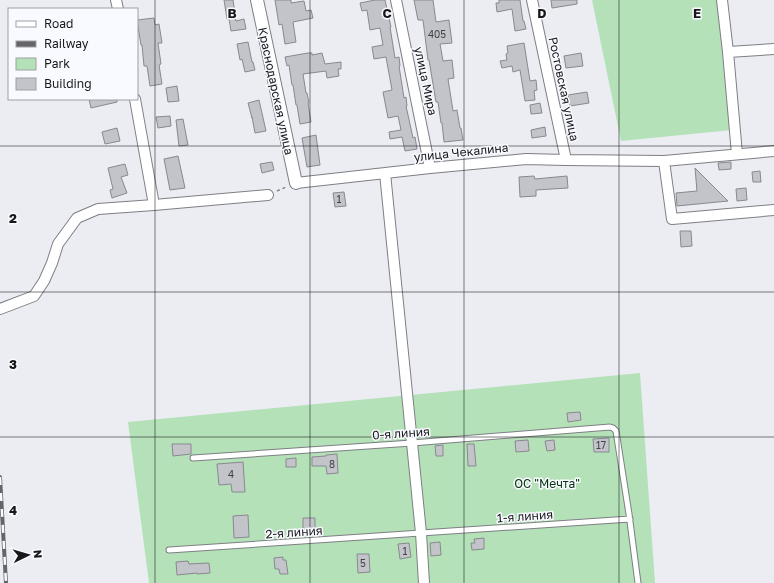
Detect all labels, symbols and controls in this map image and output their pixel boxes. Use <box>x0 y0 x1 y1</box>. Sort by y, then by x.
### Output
text: B <box>227 5 237 21</box>
text: C <box>382 5 392 21</box>
text: D <box>537 5 547 21</box>
text: E <box>693 5 701 21</box>
legend <box>8 8 138 100</box>
text: Road <box>44 16 73 31</box>
street label: Краснодарская улица <box>255 26 297 156</box>
house number: 405 <box>428 28 446 40</box>
street label: Ростовская улица <box>546 35 582 143</box>
text: Railway <box>44 36 89 51</box>
street label: улица Мира <box>411 45 441 117</box>
text: Park <box>44 56 70 71</box>
text: Building <box>44 76 92 91</box>
street label: улица Чекалина <box>413 140 509 164</box>
house number: 1 <box>337 193 342 205</box>
text: 2 <box>9 210 17 226</box>
text: 3 <box>9 356 17 372</box>
street label: 0-я линия <box>372 424 430 442</box>
house number: 17 <box>596 439 606 451</box>
house number: 8 <box>329 458 335 470</box>
house number: 4 <box>228 468 234 480</box>
park label: ОС "Мечта" <box>514 476 580 491</box>
text: 4 <box>9 502 17 518</box>
street label: 1-я линия <box>497 507 553 525</box>
street label: 2-я линия <box>265 523 323 541</box>
north arrow <box>8 535 48 575</box>
house number: 1 <box>403 545 408 557</box>
text: N <box>32 549 45 559</box>
house number: 5 <box>360 557 366 569</box>

